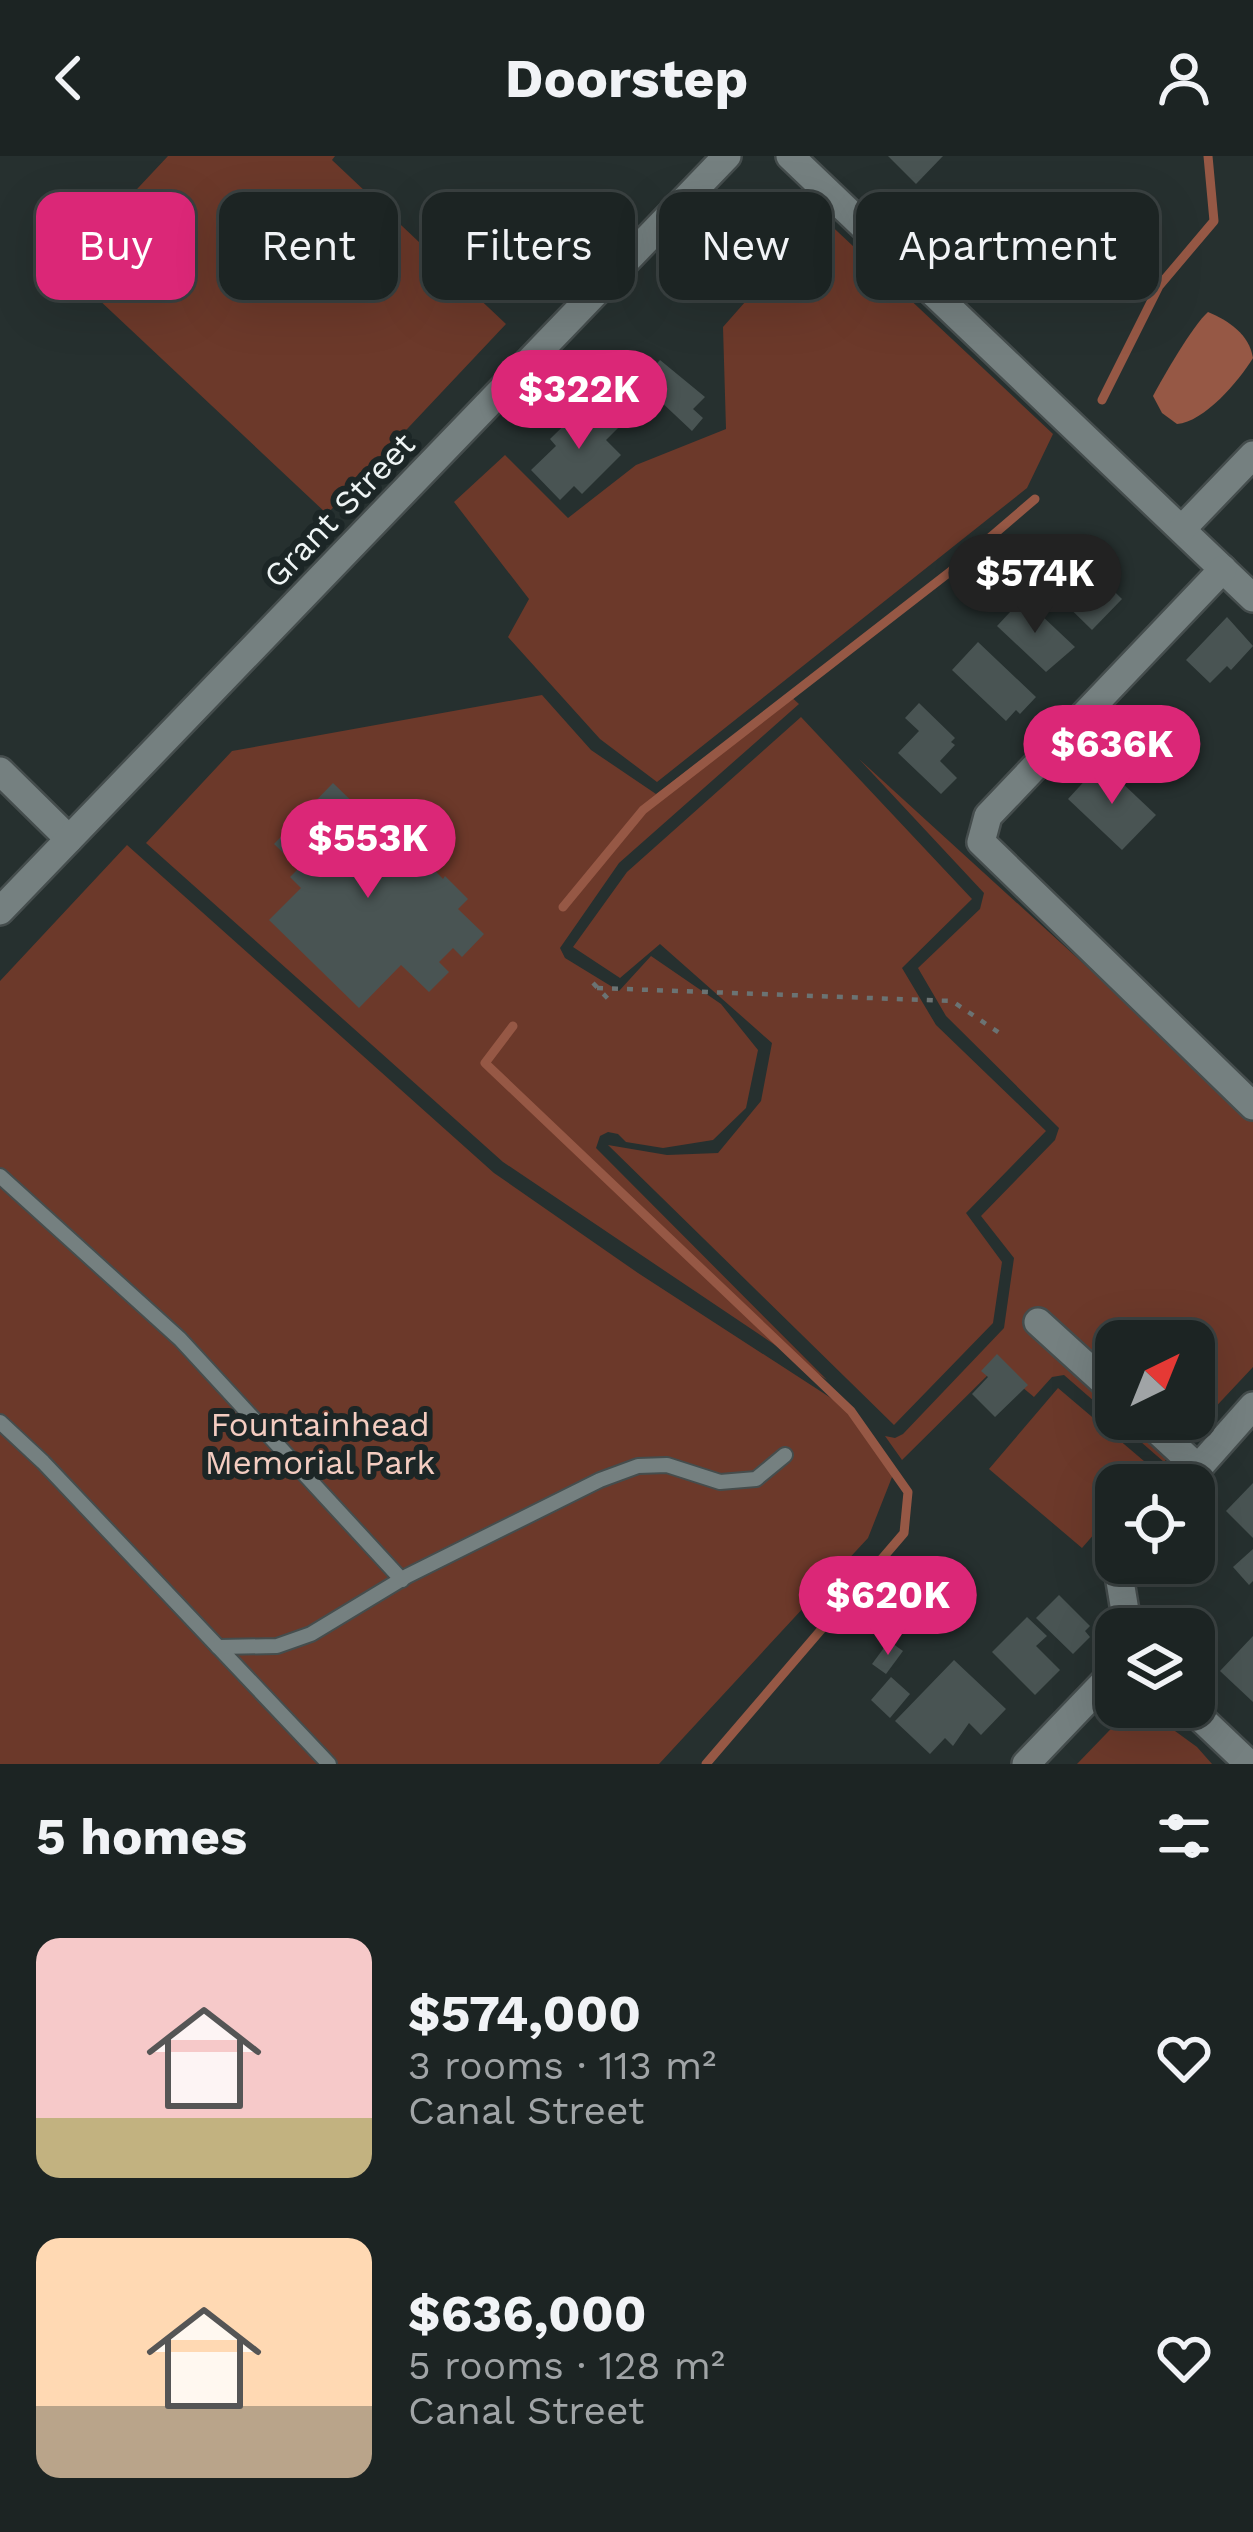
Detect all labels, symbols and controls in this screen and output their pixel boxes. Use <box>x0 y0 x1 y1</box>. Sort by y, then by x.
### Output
icon: back <box>36 45 102 111</box>
icon: person <box>1151 45 1217 111</box>
text: Doorstep <box>505 47 748 110</box>
chip: Buy <box>36 192 195 300</box>
chip: Rent <box>219 192 398 300</box>
chip: Filters <box>422 192 635 300</box>
chip: New <box>659 192 832 300</box>
chip: Apartment <box>856 192 1159 300</box>
pin: $322K <box>495 350 663 452</box>
text: $322K <box>518 366 640 411</box>
street label: Grant Street <box>255 424 423 596</box>
pin: $574K <box>951 534 1119 636</box>
text: $574K <box>975 550 1095 595</box>
pin: $636K <box>1028 705 1196 807</box>
text: $636K <box>1050 721 1174 766</box>
pin: $553K <box>284 799 452 901</box>
text: $553K <box>308 815 428 860</box>
north arrow <box>1095 1320 1215 1440</box>
map controls <box>1095 1320 1215 1728</box>
park label: Fountainhead Memorial Park <box>205 1405 435 1482</box>
button: locate <box>1095 1464 1215 1584</box>
pin: $620K <box>804 1556 972 1658</box>
text: $620K <box>826 1572 950 1617</box>
button: layers <box>1095 1608 1215 1728</box>
icon: filters <box>1151 1803 1217 1869</box>
text: 5 homes <box>36 1807 247 1866</box>
text: $574,000 <box>408 1984 641 2043</box>
icon: home <box>132 1986 276 2130</box>
icon: heart <box>1151 2025 1217 2091</box>
text: 3 rooms · 113 m² <box>408 2043 716 2088</box>
text: Canal Street <box>408 2088 644 2133</box>
text: $636,000 <box>408 2284 647 2343</box>
icon: home <box>132 2286 276 2430</box>
icon: heart <box>1151 2325 1217 2391</box>
text: 5 rooms · 128 m² <box>408 2343 725 2388</box>
text: Canal Street <box>408 2388 644 2433</box>

